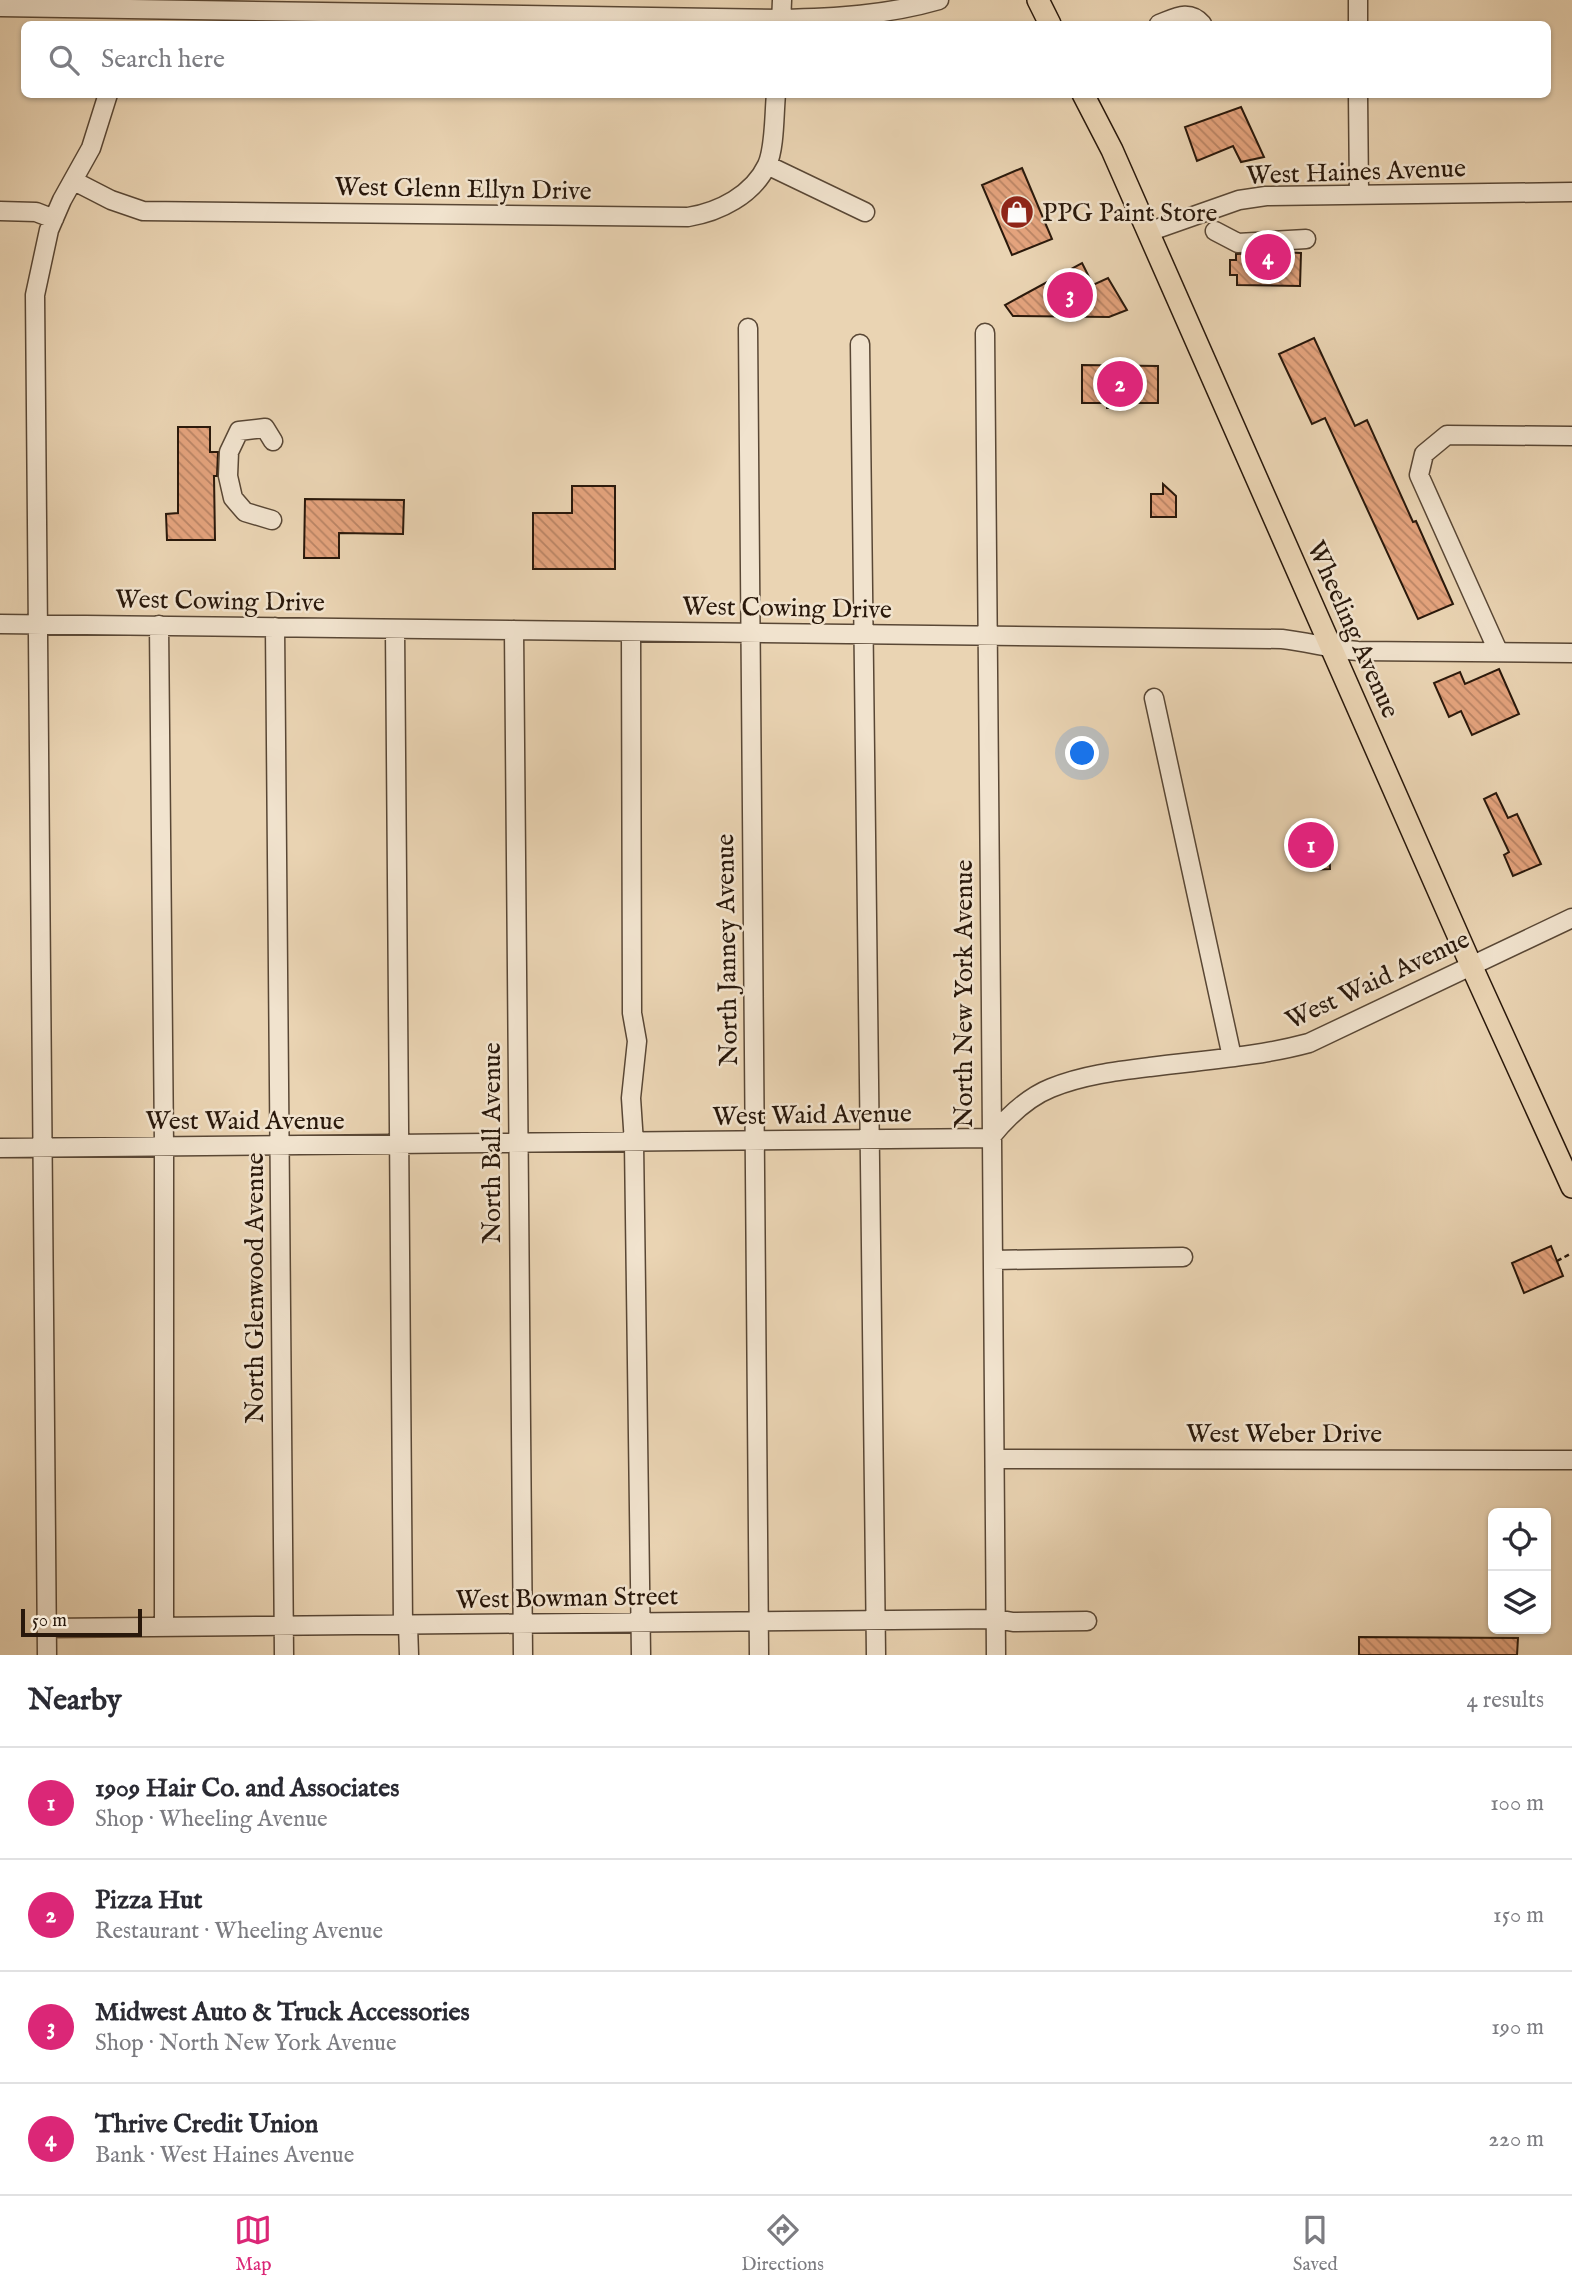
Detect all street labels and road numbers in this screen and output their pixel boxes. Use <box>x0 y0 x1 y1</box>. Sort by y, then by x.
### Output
street label: West Haines Avenue <box>1246 152 1466 193</box>
street label: West Glenn Ellyn Drive <box>334 171 592 208</box>
street label: Wheeling Avenue <box>1299 536 1407 723</box>
street label: West Cowing Drive <box>115 583 325 620</box>
street label: West Cowing Drive <box>682 590 892 627</box>
street label: North Janney Avenue <box>709 833 746 1066</box>
street label: North New York Avenue <box>948 860 981 1128</box>
street label: West Waid Avenue <box>1280 923 1475 1037</box>
street label: North Ball Avenue <box>476 1042 509 1244</box>
street label: West Waid Avenue <box>712 1097 912 1134</box>
street label: West Waid Avenue <box>145 1105 345 1138</box>
street label: North Glenwood Avenue <box>239 1153 272 1423</box>
street label: West Weber Drive <box>1186 1418 1382 1451</box>
street label: West Bowman Street <box>455 1580 679 1617</box>

